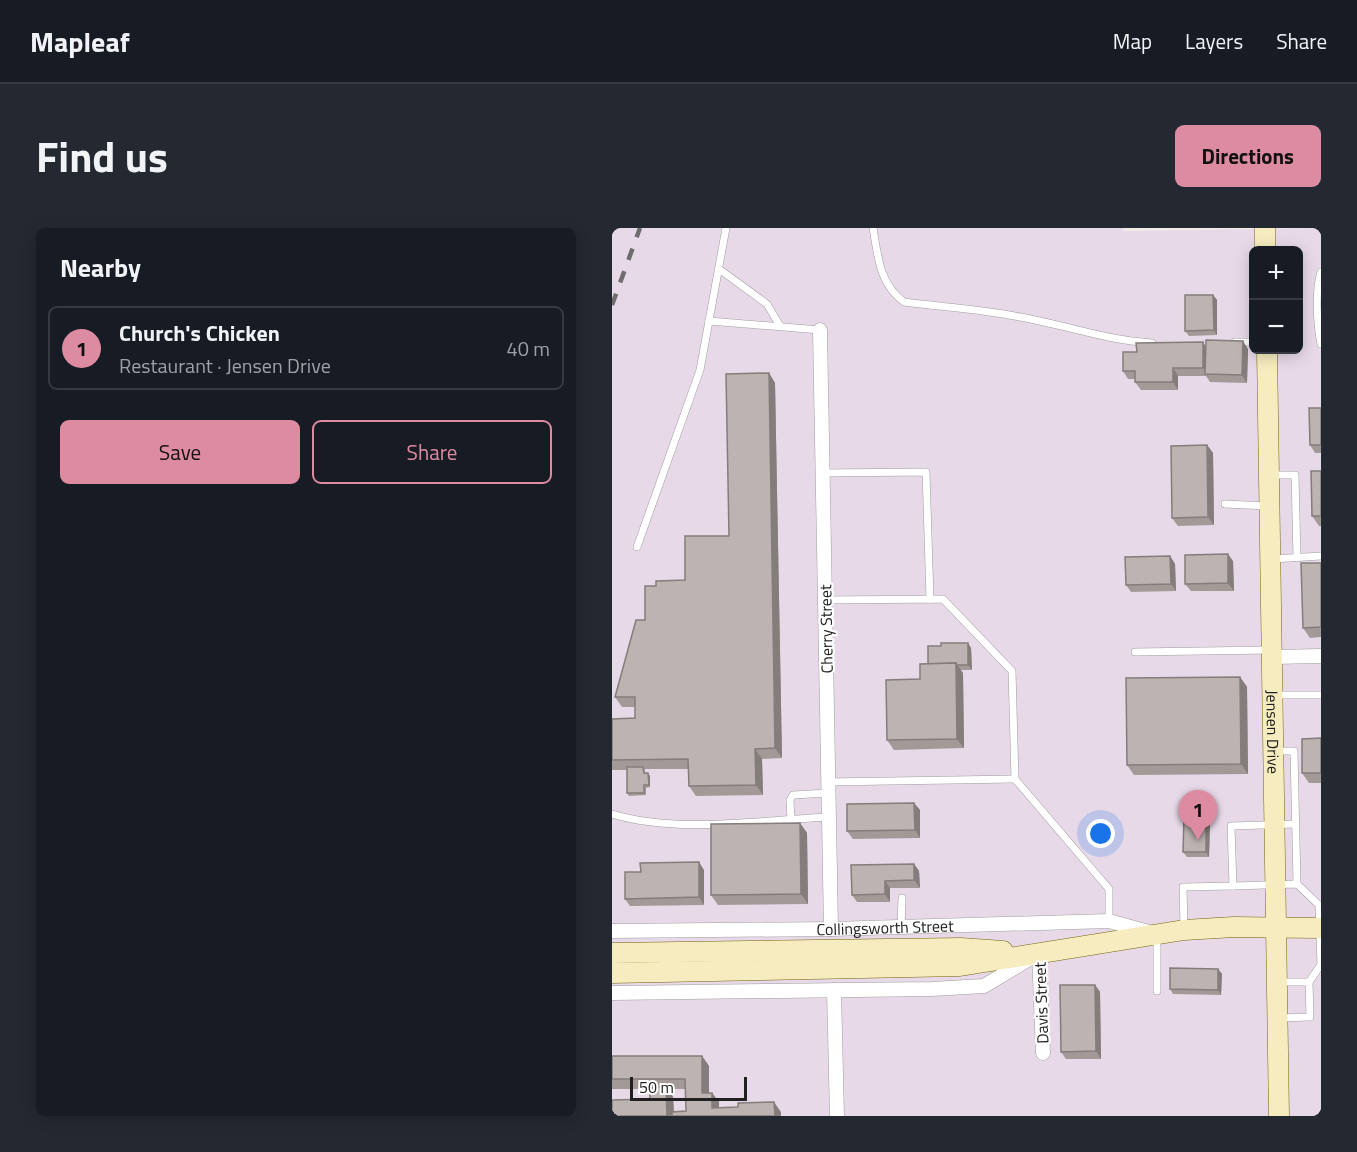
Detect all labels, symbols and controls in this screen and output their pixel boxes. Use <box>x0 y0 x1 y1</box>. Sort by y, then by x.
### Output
text: Mapleaf <box>30 20 130 63</box>
text: Map <box>1113 25 1152 57</box>
text: Layers <box>1185 25 1243 57</box>
text: Share <box>1276 25 1327 57</box>
text: Find us <box>36 124 168 188</box>
button: Directions <box>1175 125 1321 187</box>
map controls <box>1249 246 1303 354</box>
button: + <box>1249 246 1303 300</box>
text: Nearby <box>60 248 141 287</box>
button: − <box>1249 300 1303 354</box>
text: Church's Chicken <box>119 316 280 350</box>
text: 1 <box>76 333 87 364</box>
text: 40 m <box>506 333 550 364</box>
text: Restaurant · Jensen Drive <box>119 350 331 381</box>
button: Save <box>60 420 300 484</box>
button: Share <box>312 420 552 484</box>
street label: Cherry Street <box>813 584 839 674</box>
street label: Jensen Drive <box>1260 690 1286 774</box>
pin: 1 <box>1178 790 1218 840</box>
your location <box>1086 819 1115 848</box>
street label: Collingsworth Street <box>816 913 954 941</box>
street label: Davis Street <box>1028 961 1054 1044</box>
scale bar <box>630 1074 747 1102</box>
text: 50 m <box>639 1075 674 1099</box>

